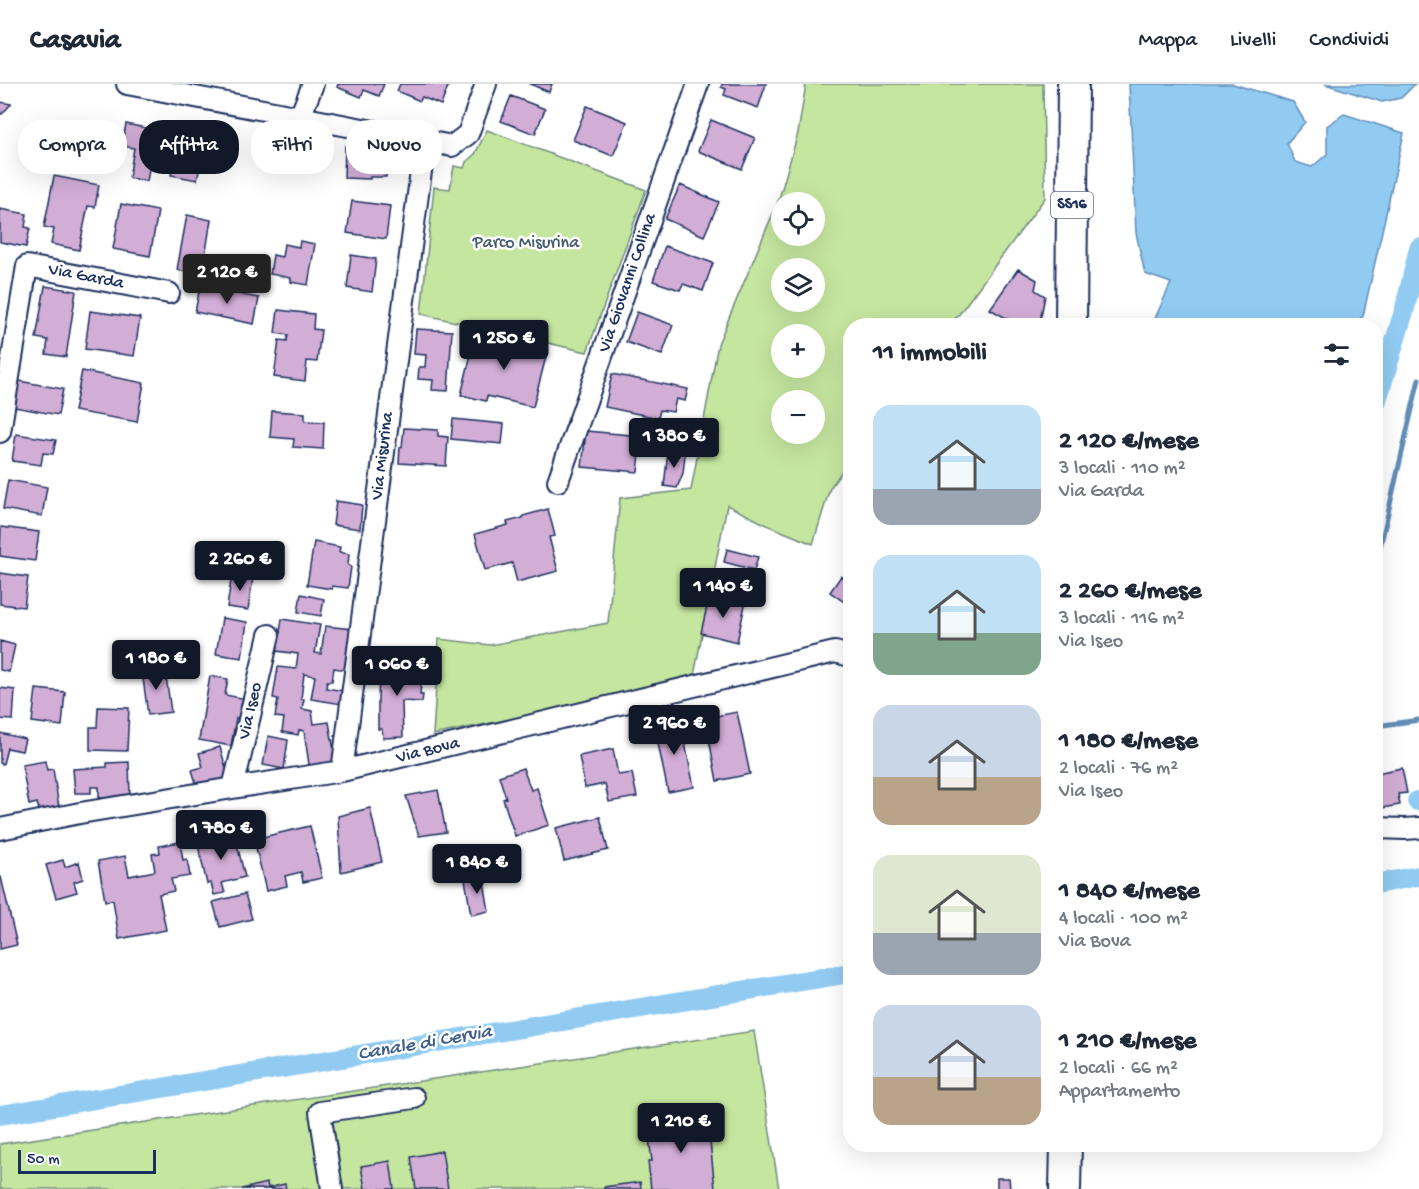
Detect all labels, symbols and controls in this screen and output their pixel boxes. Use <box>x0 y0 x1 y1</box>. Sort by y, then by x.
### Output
text: Casavia <box>30 25 121 58</box>
text: Mappa <box>1138 29 1197 54</box>
text: Livelli <box>1230 29 1276 54</box>
text: Condividi <box>1309 29 1389 54</box>
chip: Compra <box>18 120 127 174</box>
chip: Affitta <box>139 120 239 174</box>
chip: Filtri <box>251 120 334 174</box>
chip: Nuovo <box>346 120 442 174</box>
map controls <box>771 192 825 444</box>
button: locate <box>771 192 825 246</box>
road number: SS16 <box>1051 192 1093 218</box>
street label: Via Giovanni Collina <box>594 210 662 356</box>
park label: Parco Misurina <box>472 233 580 254</box>
pin: 2 120 € <box>172 254 282 305</box>
button: layers <box>771 258 825 312</box>
street label: Via Garda <box>45 259 127 295</box>
text: 2 120 € <box>197 262 257 285</box>
pin: 1 250 € <box>449 320 559 371</box>
button: + <box>771 324 825 378</box>
text: 1 250 € <box>473 328 535 351</box>
icon: filters <box>1320 338 1353 371</box>
text: 11 immobili <box>873 339 987 370</box>
button: − <box>771 390 825 444</box>
street label: Via Misurina <box>367 410 399 502</box>
pin: 1 380 € <box>619 418 729 469</box>
text: 1 380 € <box>643 426 705 449</box>
text: 2 120 €/mese <box>1059 427 1199 458</box>
icon: home <box>921 429 993 501</box>
text: 3 locali · 110 m² <box>1059 458 1186 481</box>
text: Via Garda <box>1059 481 1144 504</box>
pin: 2 260 € <box>185 541 295 592</box>
text: 2 260 € <box>209 549 271 572</box>
pin: 1 140 € <box>668 568 778 619</box>
text: 1 140 € <box>694 576 752 599</box>
text: 2 260 €/mese <box>1059 577 1201 608</box>
icon: home <box>921 579 993 651</box>
text: 3 locali · 116 m² <box>1059 608 1184 631</box>
text: Via Iseo <box>1059 631 1123 654</box>
pin: 1 180 € <box>101 640 211 691</box>
pin: 1 060 € <box>342 646 452 697</box>
text: 1 180 € <box>126 648 186 671</box>
text: 1 060 € <box>366 654 428 677</box>
street label: Via Iseo <box>234 680 268 742</box>
pin: 2 960 € <box>619 705 729 756</box>
text: 2 960 € <box>643 713 705 736</box>
text: 1 180 €/mese <box>1059 727 1198 758</box>
icon: home <box>921 729 993 801</box>
street label: Via Bova <box>393 733 463 769</box>
text: 2 locali · 76 m² <box>1059 758 1178 781</box>
text: Via Iseo <box>1059 781 1123 804</box>
pin: 1 780 € <box>166 810 276 861</box>
text: 1 780 € <box>190 818 252 841</box>
pin: 1 840 € <box>422 844 532 895</box>
text: 1 840 € <box>446 852 508 875</box>
text: 1 840 €/mese <box>1059 877 1200 908</box>
icon: home <box>921 879 993 951</box>
text: 4 locali · 100 m² <box>1059 908 1188 931</box>
text: Via Bova <box>1059 931 1131 954</box>
water label: Canale di Cervia <box>356 1021 495 1067</box>
text: 1 210 €/mese <box>1059 1027 1196 1058</box>
icon: home <box>921 1029 993 1101</box>
text: 2 locali · 66 m² <box>1059 1058 1178 1081</box>
text: Appartamento <box>1059 1081 1181 1104</box>
pin: 1 210 € <box>626 1103 736 1154</box>
text: 1 210 € <box>652 1111 710 1134</box>
scale bar <box>18 1147 156 1174</box>
text: 50 m <box>27 1151 60 1170</box>

